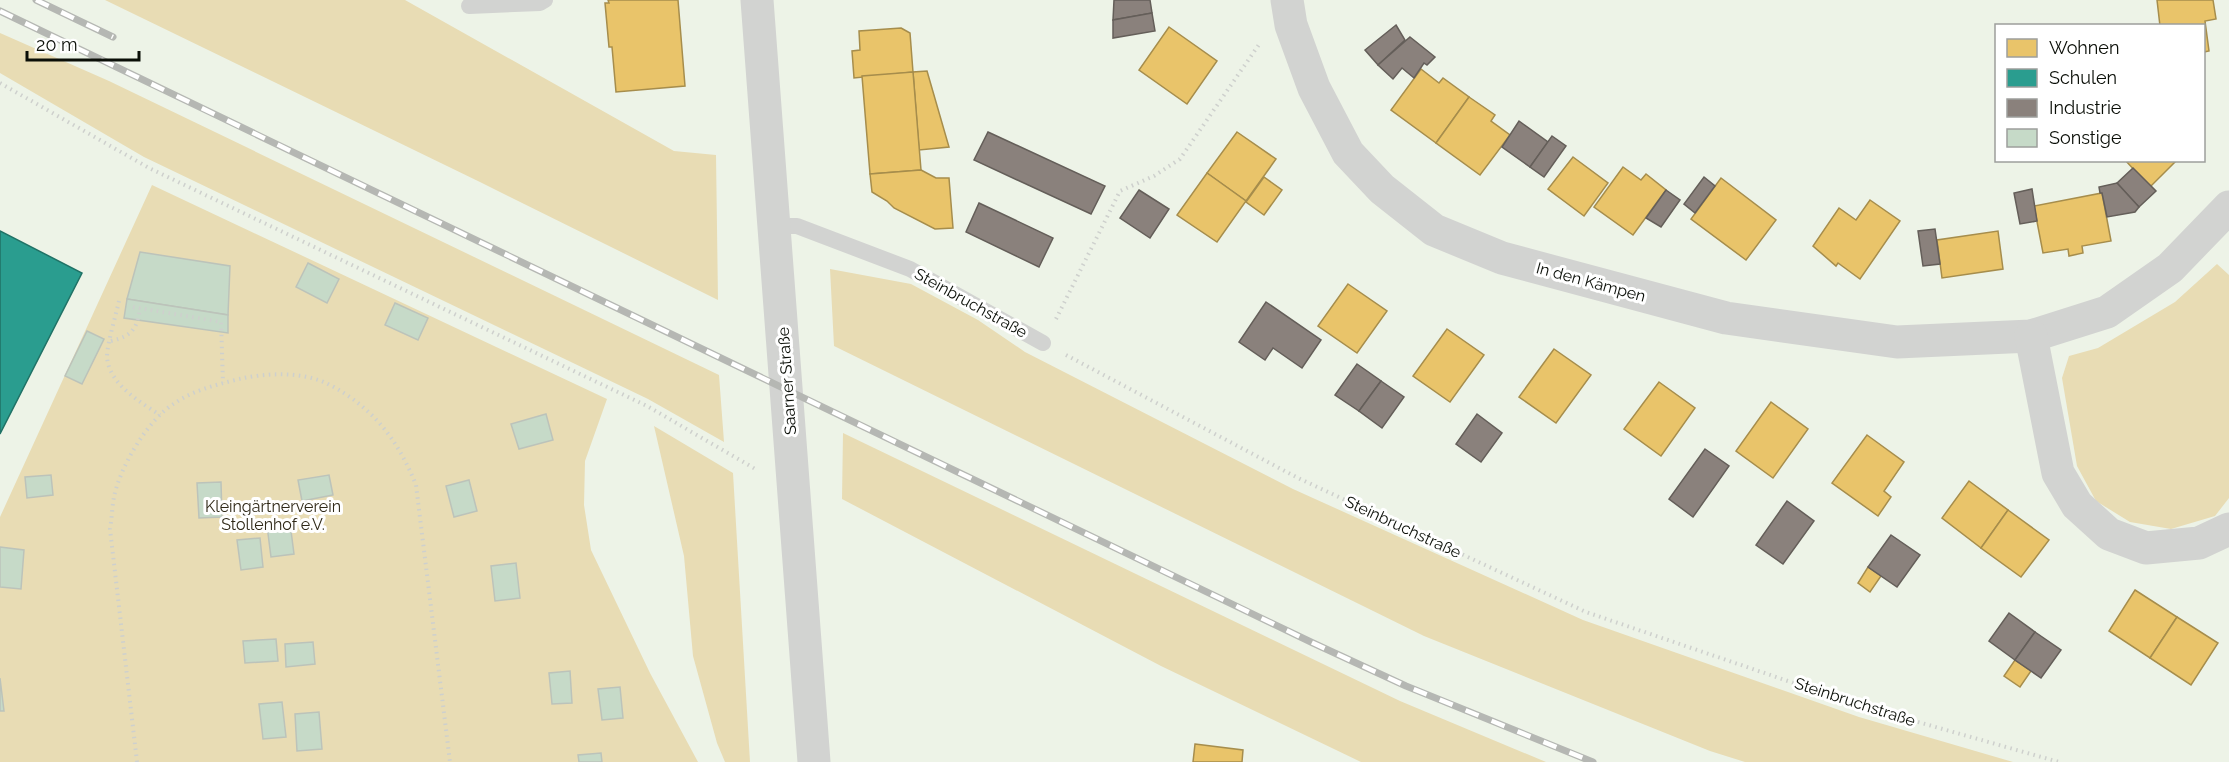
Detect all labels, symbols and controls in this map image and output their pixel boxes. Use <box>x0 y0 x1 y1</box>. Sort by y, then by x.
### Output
scale bar <box>27 24 140 62</box>
legend <box>1995 24 2205 162</box>
text: 20 m <box>36 34 78 55</box>
text: Wohnen <box>2049 37 2119 58</box>
text: Schulen <box>2049 67 2117 88</box>
text: Industrie <box>2049 97 2122 118</box>
text: Sonstige <box>2049 127 2122 148</box>
street label: In den Kämpen <box>1534 258 1648 306</box>
street label: Steinbruchstraße <box>911 264 1031 342</box>
street label: Saarner Straße <box>774 326 800 436</box>
street label: Steinbruchstraße <box>1342 492 1464 562</box>
park label: Kleingärtnerverein Stollenhof e.V. <box>205 497 341 534</box>
street label: Steinbruchstraße <box>1792 674 1918 730</box>

